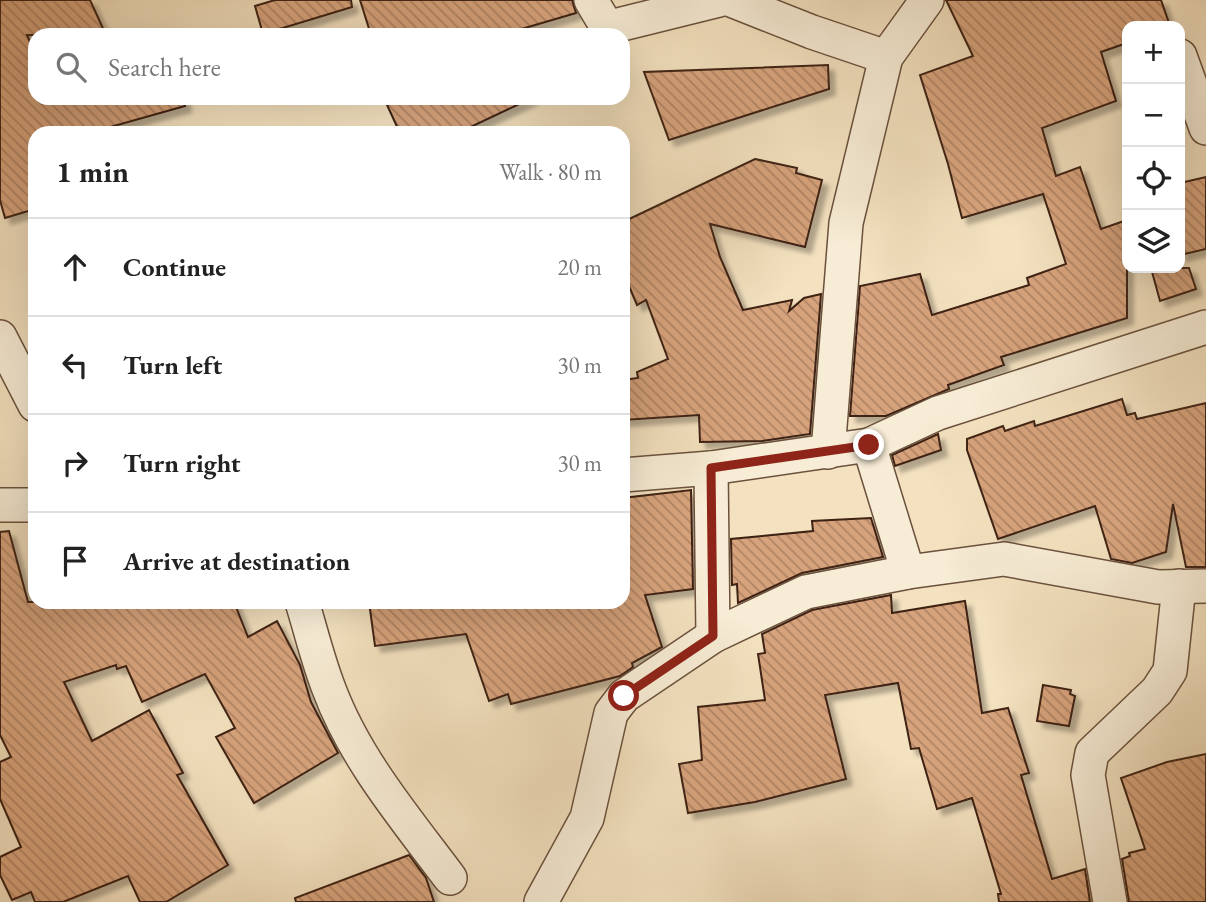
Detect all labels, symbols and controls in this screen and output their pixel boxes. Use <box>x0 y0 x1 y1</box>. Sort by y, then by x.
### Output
map controls <box>1122 21 1185 273</box>
button: + <box>1122 21 1185 84</box>
search box <box>28 28 630 105</box>
icon: search <box>52 48 90 86</box>
text: Search here <box>108 50 221 84</box>
button: − <box>1122 84 1185 147</box>
button: locate <box>1122 147 1185 210</box>
text: 1 min <box>56 152 129 191</box>
text: Walk · 80 m <box>499 157 602 187</box>
button: layers <box>1122 210 1185 273</box>
icon: ahead <box>56 248 94 286</box>
text: Continue <box>123 250 226 284</box>
text: 20 m <box>557 252 602 282</box>
icon: left <box>56 346 94 384</box>
text: Turn left <box>123 348 222 382</box>
text: 30 m <box>557 350 602 380</box>
route end <box>853 429 884 460</box>
icon: right <box>56 444 94 482</box>
text: Turn right <box>123 446 241 480</box>
text: 30 m <box>557 448 602 478</box>
icon: arrive <box>56 542 94 580</box>
text: Arrive at destination <box>123 544 350 578</box>
route start <box>608 680 639 711</box>

